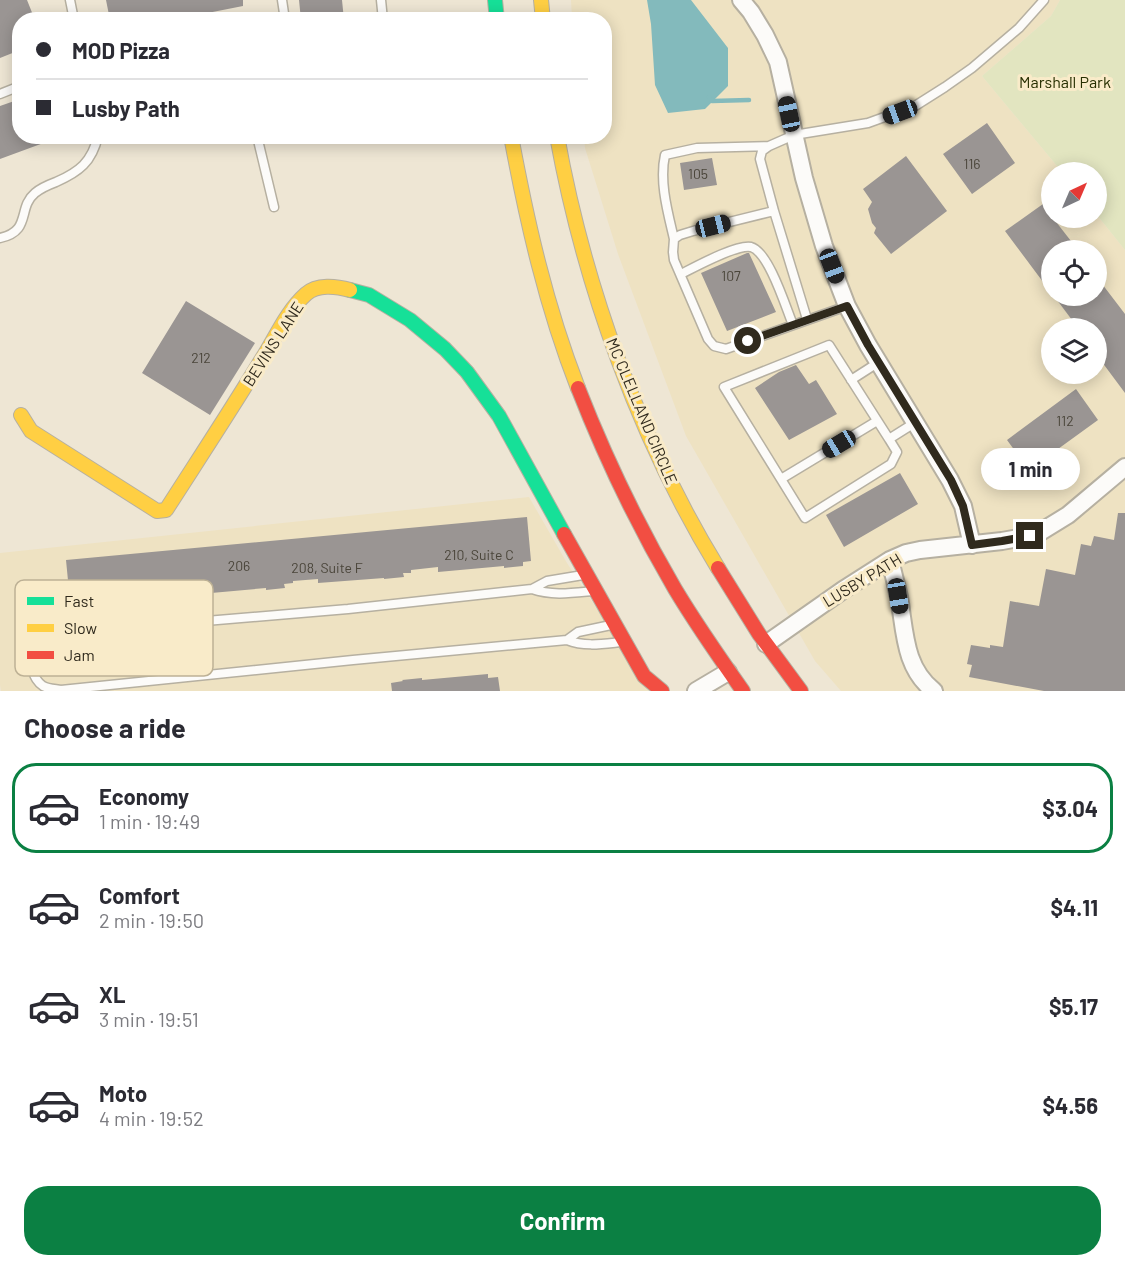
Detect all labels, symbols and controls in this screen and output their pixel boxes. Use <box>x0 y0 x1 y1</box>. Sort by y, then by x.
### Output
text: MOD Pizza <box>72 37 170 63</box>
park label: Marshall Park <box>1019 72 1111 91</box>
text: Lusby Path <box>72 95 180 121</box>
car <box>776 95 802 133</box>
car <box>880 97 920 127</box>
house number: 116 <box>963 155 981 172</box>
north arrow <box>1041 162 1107 228</box>
map controls <box>1041 162 1107 384</box>
house number: 105 <box>688 165 708 182</box>
car <box>693 213 733 239</box>
button: locate <box>1041 240 1107 306</box>
car <box>817 246 847 286</box>
house number: 107 <box>721 267 741 284</box>
street label: BEVINS LANE <box>238 298 307 389</box>
button: layers <box>1041 318 1107 384</box>
route start <box>734 327 761 354</box>
street label: MC CLELLAND CIRCLE <box>603 335 682 487</box>
house number: 212 <box>191 349 211 366</box>
house number: 112 <box>1056 412 1074 429</box>
car <box>819 427 859 461</box>
callout: 1 min <box>980 449 1080 491</box>
text: 1 min <box>1009 457 1052 481</box>
route end <box>1016 522 1043 549</box>
house number: 210, Suite C <box>444 546 514 563</box>
street label: LUSBY PATH <box>819 549 904 610</box>
house number: 206 <box>228 557 250 574</box>
house number: 208, Suite F <box>291 559 363 576</box>
car <box>886 577 910 615</box>
legend <box>15 580 213 676</box>
text: Fast <box>64 591 94 610</box>
text: Slow <box>64 618 97 637</box>
text: Jam <box>64 645 95 664</box>
text: Choose a ride <box>24 711 186 743</box>
icon: car <box>27 781 81 835</box>
text: Economy <box>99 783 189 809</box>
text: $3.04 <box>1042 795 1098 821</box>
text: 1 min · 19:49 <box>99 809 200 833</box>
icon: car <box>27 880 81 934</box>
text: Comfort <box>99 882 180 908</box>
text: $4.11 <box>1050 894 1098 920</box>
text: 2 min · 19:50 <box>99 908 204 932</box>
icon: car <box>27 979 81 1033</box>
text: XL <box>99 981 125 1007</box>
text: $5.17 <box>1049 993 1098 1019</box>
text: 3 min · 19:51 <box>99 1007 199 1031</box>
icon: car <box>27 1078 81 1132</box>
text: Moto <box>99 1080 147 1106</box>
text: $4.56 <box>1042 1092 1098 1118</box>
text: 4 min · 19:52 <box>99 1106 204 1130</box>
button: Confirm <box>24 1186 1101 1255</box>

